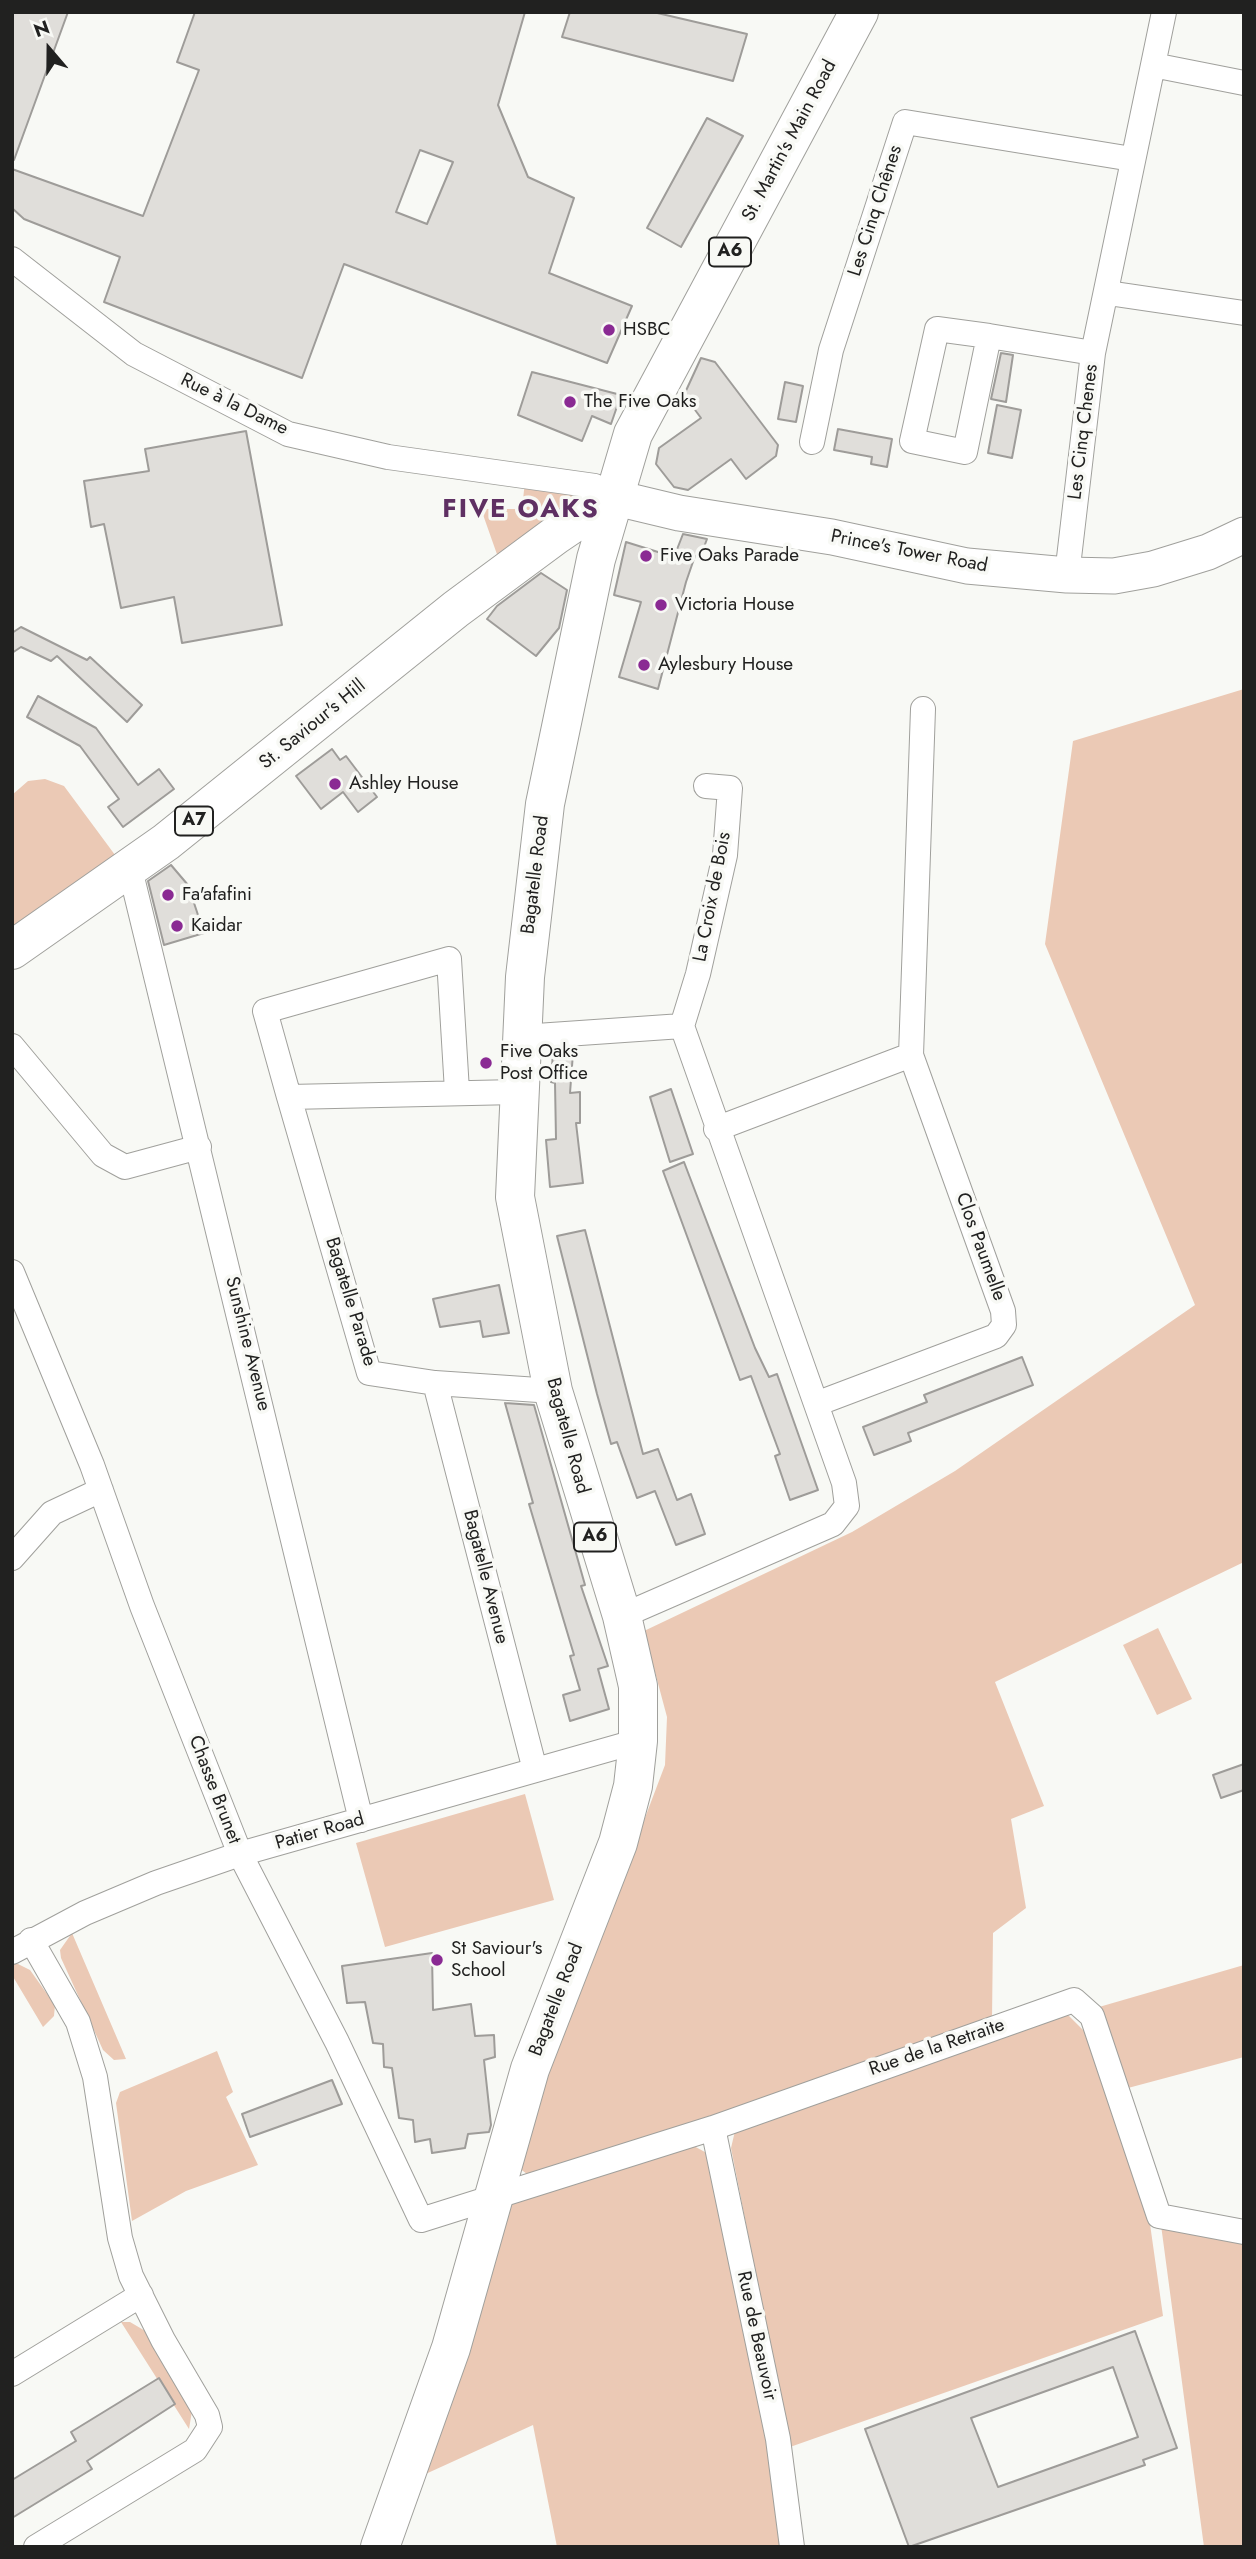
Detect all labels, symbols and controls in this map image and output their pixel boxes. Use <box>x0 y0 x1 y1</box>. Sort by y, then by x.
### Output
north arrow <box>14 14 84 84</box>
text: N <box>30 14 53 44</box>
street label: St. Martin's Main Road <box>738 56 842 226</box>
street label: Les Cinq Chênes <box>844 143 908 279</box>
road number: A6 <box>709 238 751 266</box>
place label: HSBC <box>623 319 671 341</box>
marker: HSBC <box>601 322 617 338</box>
street label: Les Cinq Chenes <box>1064 363 1104 501</box>
street label: Rue à la Dame <box>176 369 292 441</box>
place label: The Five Oaks <box>584 391 696 413</box>
marker: The Five Oaks <box>562 394 578 410</box>
district label: FIVE OAKS <box>443 495 599 527</box>
street label: Prince's Tower Road <box>829 526 989 578</box>
place label: Five Oaks Parade <box>660 545 799 567</box>
marker: Five Oaks Parade <box>638 548 654 564</box>
place label: Victoria House <box>675 594 794 616</box>
marker: Victoria House <box>653 597 669 613</box>
place label: Aylesbury House <box>658 654 793 676</box>
marker: Aylesbury House <box>636 657 652 673</box>
street label: St. Saviour's Hill <box>255 675 371 775</box>
place label: Ashley House <box>349 773 458 795</box>
marker: Ashley House <box>327 776 343 792</box>
road number: A7 <box>175 806 213 836</box>
street label: Bagatelle Road <box>517 814 555 936</box>
street label: La Croix de Bois <box>689 830 737 964</box>
place label: Fa'afafini <box>182 884 252 906</box>
marker: Fa'afafini <box>160 887 176 903</box>
place label: Kaidar <box>191 915 242 937</box>
marker: Kaidar <box>169 918 185 934</box>
place label: Five Oaks Post Office <box>500 1041 588 1085</box>
marker: Five Oaks Post Office <box>478 1055 494 1071</box>
street label: Clos Paumelle <box>950 1190 1010 1304</box>
street label: Bagatelle Parade <box>320 1235 380 1369</box>
street label: Sunshine Avenue <box>219 1274 275 1414</box>
street label: Bagatelle Road <box>541 1375 593 1497</box>
street label: Bagatelle Avenue <box>457 1508 513 1646</box>
road number: A6 <box>574 1522 616 1552</box>
street label: Chasse Brunet <box>183 1733 245 1847</box>
street label: Patier Road <box>273 1808 367 1856</box>
place label: St Saviour's School <box>451 1938 542 1982</box>
street label: Bagatelle Road <box>525 1940 589 2060</box>
marker: St Saviour's School <box>429 1952 445 1968</box>
street label: Rue de la Retraite <box>866 2014 1008 2082</box>
street label: Rue de Beauvoir <box>731 2269 781 2403</box>

